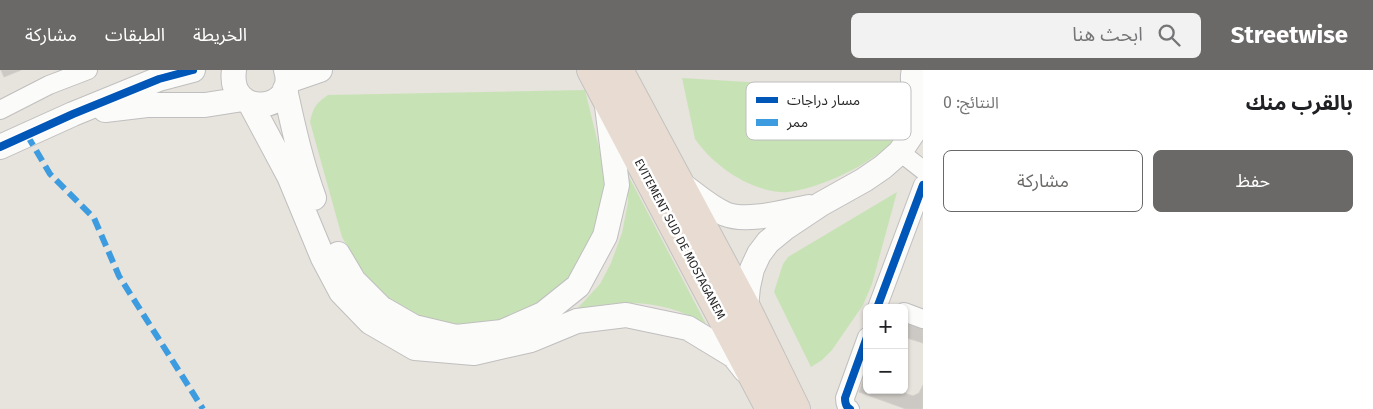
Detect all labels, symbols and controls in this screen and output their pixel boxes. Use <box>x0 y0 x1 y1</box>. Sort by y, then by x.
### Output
search box <box>851 13 1201 58</box>
icon: search <box>1155 21 1183 49</box>
text: Streetwise <box>1231 21 1348 49</box>
text: ابحث هنا <box>1072 23 1143 46</box>
text: مشاركة <box>25 24 77 46</box>
text: الطبقات <box>105 24 165 46</box>
text: الخريطة <box>193 24 247 46</box>
legend <box>746 82 911 140</box>
text: بالقرب منك <box>1246 90 1353 116</box>
text: مسار دراجات <box>787 92 860 109</box>
text: النتائج: 0 <box>943 93 999 112</box>
text: ممر <box>786 114 808 131</box>
button: مشاركة <box>943 150 1143 212</box>
button: حفظ <box>1153 150 1353 212</box>
street label: EVITEMENT SUD DE MOSTAGANEM <box>632 156 728 322</box>
map controls <box>863 304 908 394</box>
button: + <box>863 304 908 349</box>
button: − <box>863 349 908 394</box>

